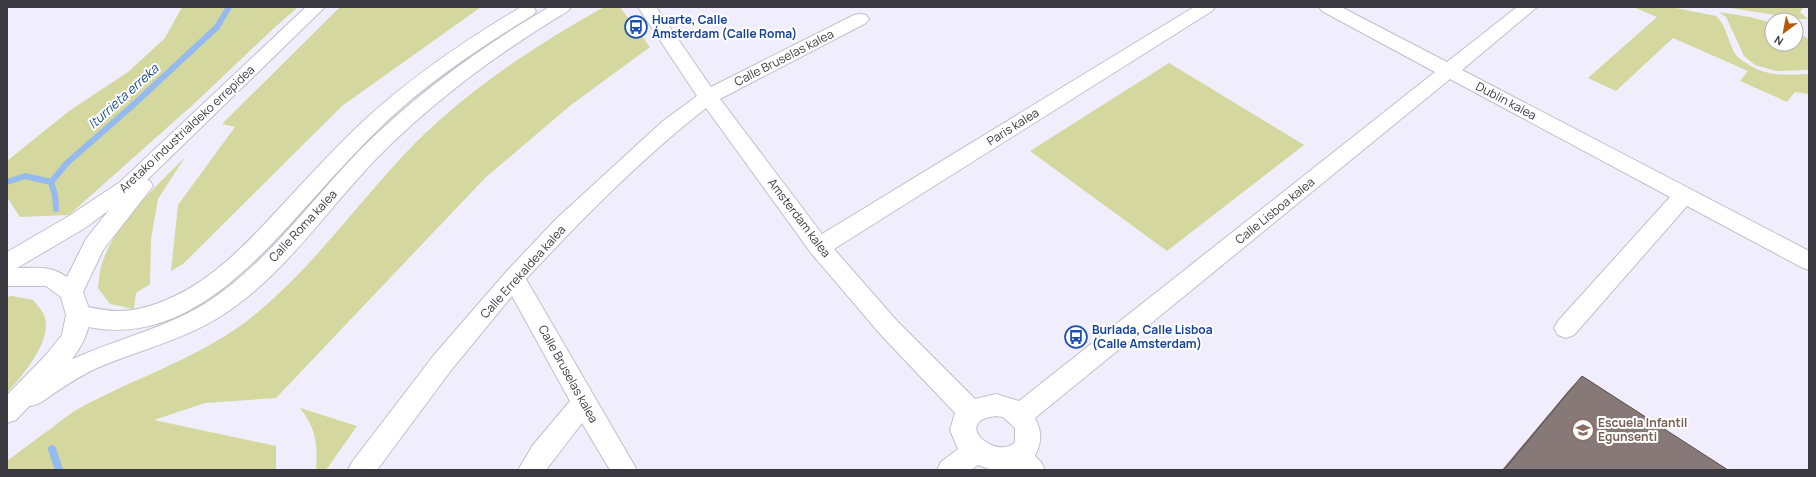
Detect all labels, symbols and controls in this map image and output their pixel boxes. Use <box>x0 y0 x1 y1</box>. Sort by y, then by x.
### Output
place label: Huarte, Calle Ámsterdam (Calle Roma) <box>652 11 797 42</box>
north arrow <box>1764 12 1804 52</box>
bus stop icon: Huarte, Calle Ámsterdam (Calle Roma) <box>623 14 649 40</box>
street label: Calle Bruselas kalea <box>731 25 836 90</box>
text: N <box>1771 32 1786 49</box>
water label: Iturrieta erreka <box>84 59 163 133</box>
street label: Aretako industrialdeko errepidea <box>115 61 258 196</box>
street label: Dublin kalea <box>1473 77 1540 124</box>
street label: Paris kalea <box>983 104 1042 149</box>
street label: Calle Lisboa kalea <box>1231 173 1318 248</box>
street label: Amsterdam kalea <box>764 175 835 261</box>
street label: Calle Roma kalea <box>265 186 341 266</box>
street label: Calle Errekaldea kalea <box>476 221 569 322</box>
place label: Burlada, Calle Lisboa (Calle Amsterdam) <box>1092 321 1213 352</box>
street label: Calle Bruselas kalea <box>534 322 602 426</box>
bus stop icon: Burlada, Calle Lisboa (Calle Amsterdam) <box>1063 324 1089 350</box>
place label: Escuela Infantil Egunsenti <box>1598 414 1687 445</box>
school or university icon: Escuela Infantil Egunsenti <box>1570 417 1596 443</box>

